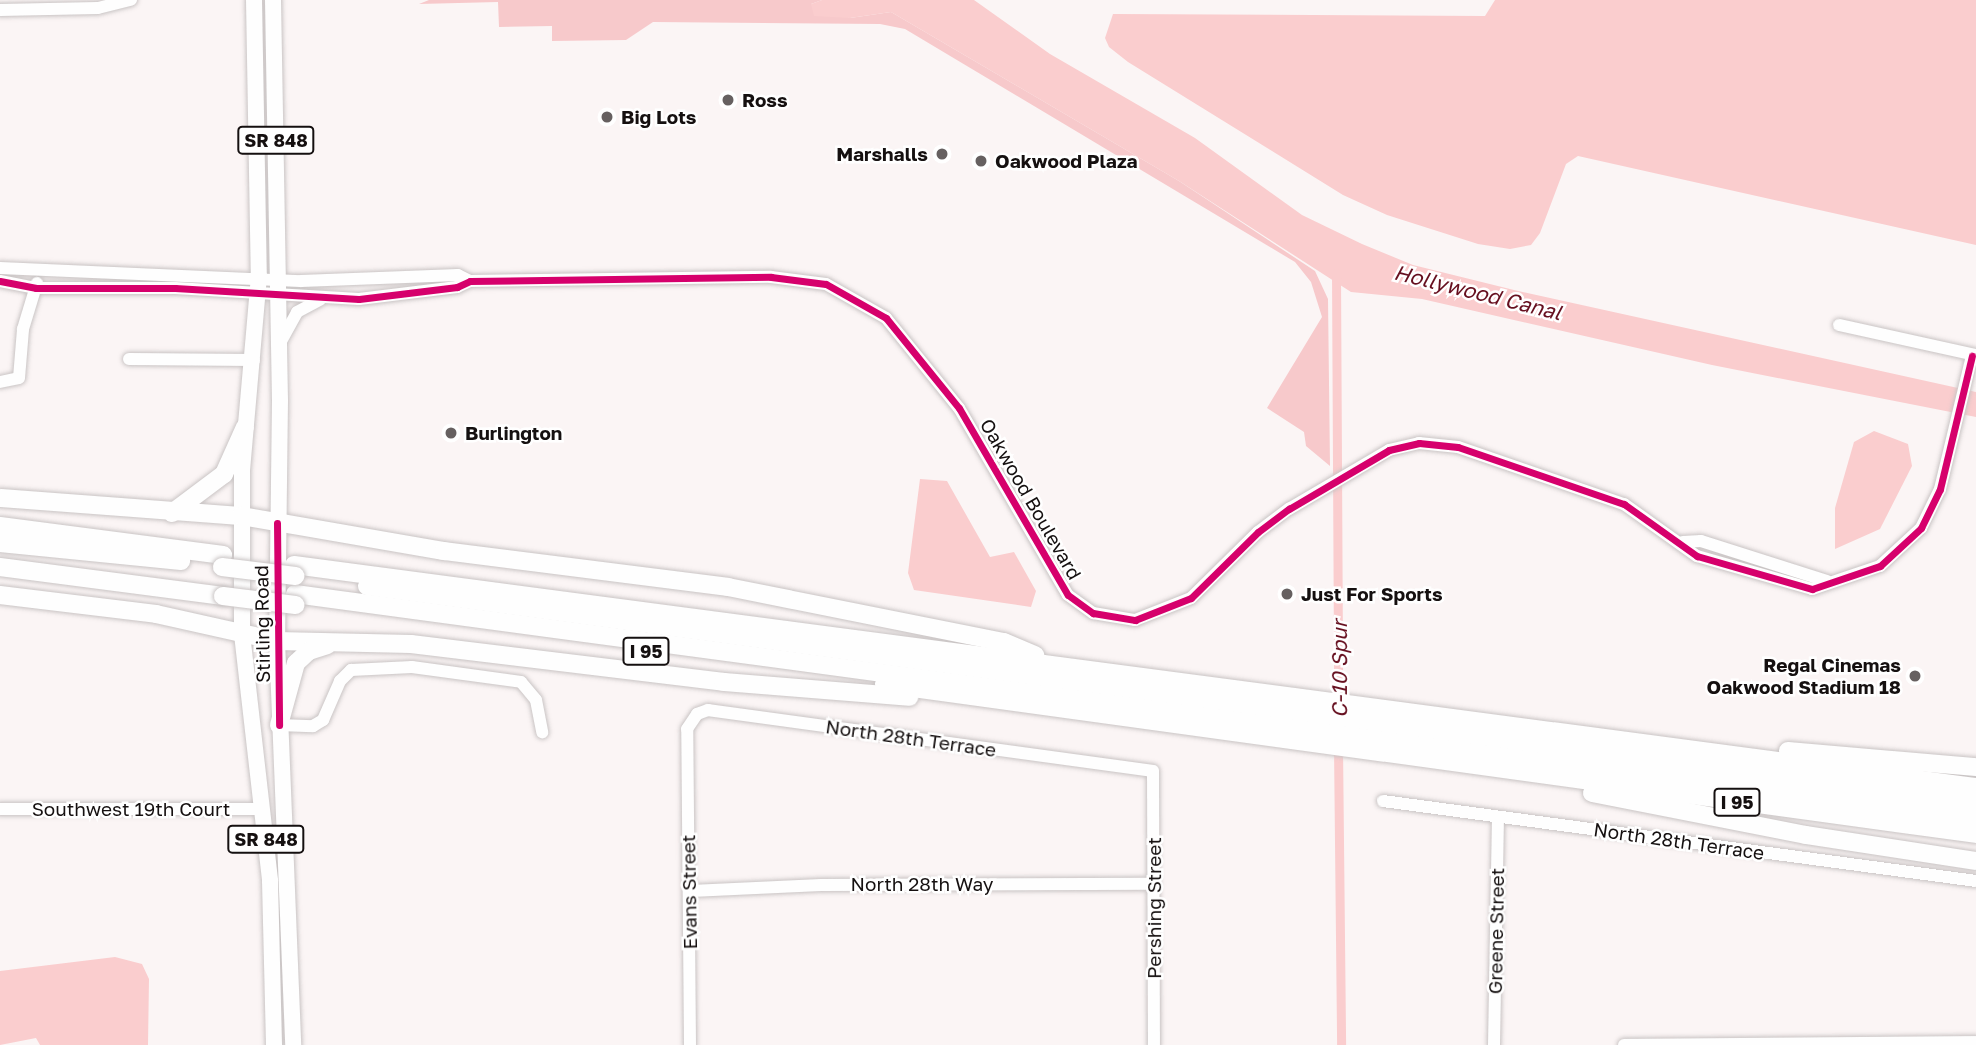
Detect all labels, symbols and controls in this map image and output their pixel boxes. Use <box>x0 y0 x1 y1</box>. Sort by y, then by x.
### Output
place label: Ross <box>742 89 788 111</box>
marker: Ross <box>720 92 736 108</box>
place label: Big Lots <box>621 106 696 128</box>
marker: Big Lots <box>599 109 615 125</box>
road number: SR 848 <box>236 125 316 154</box>
place label: Marshalls <box>836 143 928 165</box>
marker: Marshalls <box>934 146 950 162</box>
place label: Oakwood Plaza <box>995 150 1138 172</box>
marker: Oakwood Plaza <box>973 153 989 169</box>
water label: Hollywood Canal <box>1392 259 1564 325</box>
street label: Oakwood Boulevard <box>976 414 1086 584</box>
place label: Burlington <box>465 422 562 444</box>
marker: Burlington <box>443 425 459 441</box>
street label: Stirling Road <box>250 565 274 683</box>
place label: Just For Sports <box>1301 583 1443 605</box>
marker: Just For Sports <box>1279 586 1295 602</box>
water label: C-10 Spur <box>1326 620 1352 718</box>
road number: I 95 <box>622 636 670 666</box>
place label: Regal Cinemas Oakwood Stadium 18 <box>1707 654 1901 698</box>
marker: Regal Cinemas Oakwood Stadium 18 <box>1907 668 1923 684</box>
street label: North 28th Terrace <box>824 715 998 761</box>
road number: I 95 <box>1712 788 1762 816</box>
street label: Southwest 19th Court <box>32 798 230 820</box>
street label: North 28th Terrace <box>1592 818 1766 864</box>
road number: SR 848 <box>226 824 306 854</box>
street label: Evans Street <box>677 834 701 950</box>
street label: Pershing Street <box>1143 837 1165 979</box>
street label: Greene Street <box>1483 868 1509 994</box>
street label: North 28th Way <box>851 873 993 895</box>

